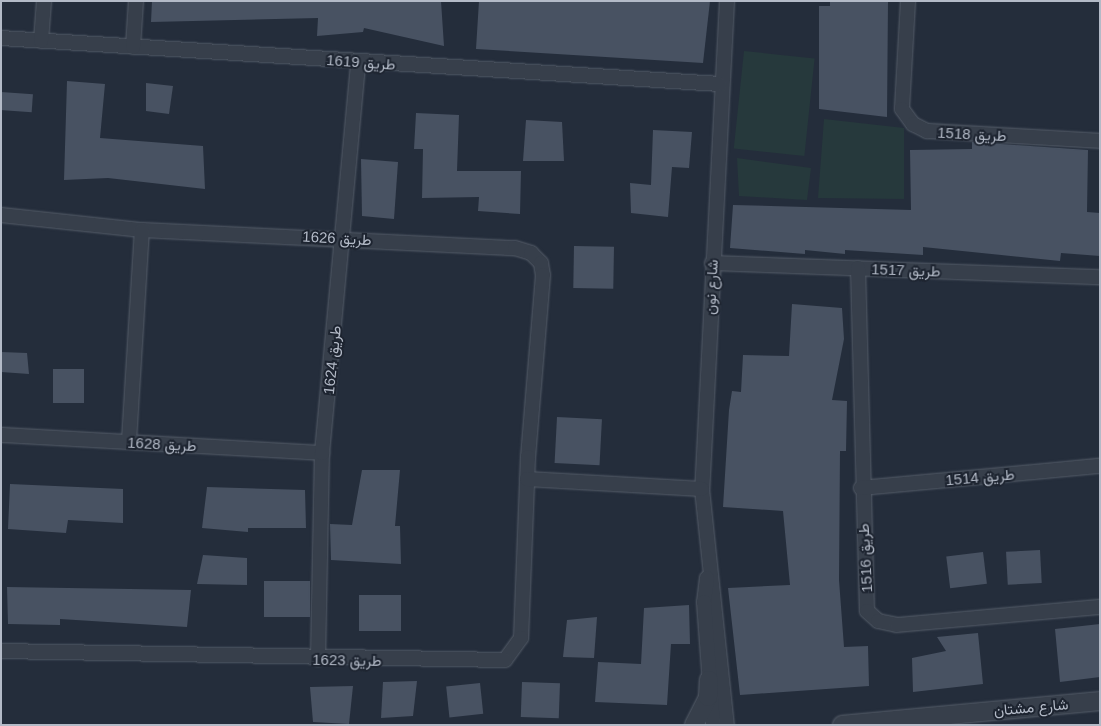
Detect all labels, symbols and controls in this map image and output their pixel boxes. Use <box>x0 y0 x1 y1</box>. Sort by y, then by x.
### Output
street label: طريق 1619 <box>326 51 396 73</box>
street label: طريق 1518 <box>937 123 1007 145</box>
street label: طريق 1626 <box>302 227 372 249</box>
street label: شارع نون <box>701 259 721 315</box>
street label: طريق 1517 <box>871 260 941 280</box>
street label: طريق 1624 <box>319 325 345 395</box>
street label: طريق 1628 <box>127 433 197 455</box>
street label: طريق 1514 <box>945 465 1015 489</box>
street label: طريق 1516 <box>854 523 876 593</box>
street label: طريق 1623 <box>312 650 382 670</box>
street label: شارع مشتان <box>993 695 1069 719</box>

